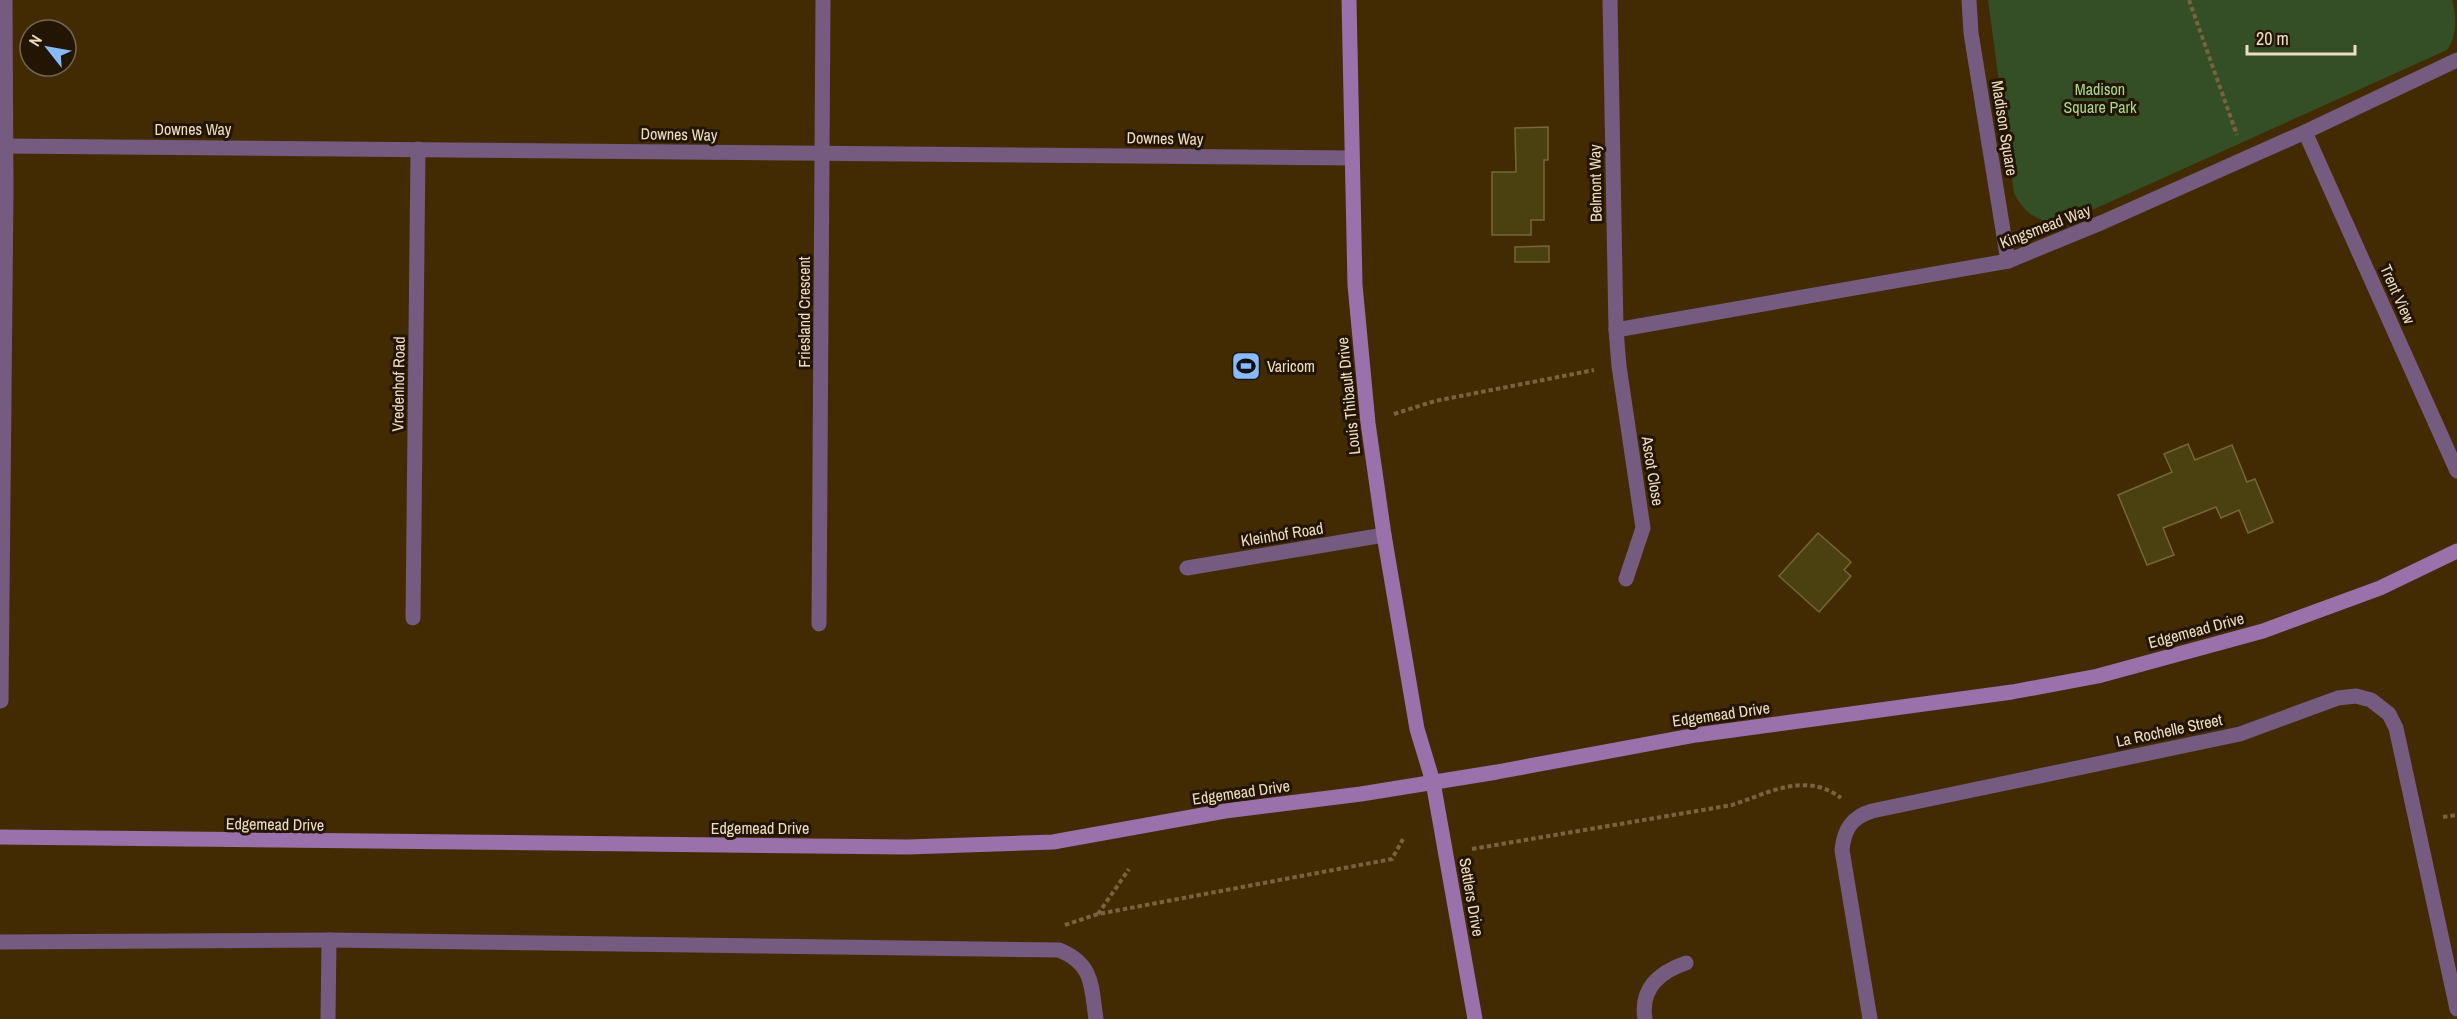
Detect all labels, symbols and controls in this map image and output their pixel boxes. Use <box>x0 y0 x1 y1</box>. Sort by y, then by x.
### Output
north arrow <box>18 18 78 78</box>
scale bar <box>2247 18 2355 56</box>
text: 20 m <box>2256 26 2289 51</box>
text: N <box>23 31 47 50</box>
park label: Madison Square Park <box>2064 78 2137 118</box>
street label: Madison Square <box>1987 79 2023 177</box>
street label: Downes Way <box>155 118 232 140</box>
street label: Downes Way <box>640 122 718 146</box>
street label: Downes Way <box>1126 126 1204 150</box>
street label: Belmont Way <box>1583 144 1607 222</box>
street label: Kingsmead Way <box>1996 198 2094 253</box>
street label: Friesland Crescent <box>793 256 815 367</box>
street label: Trent View <box>2375 261 2421 328</box>
street label: Vredenhof Road <box>386 336 410 432</box>
street label: Louis Thibault Drive <box>1331 336 1365 456</box>
sports icon: Varicom <box>1230 350 1262 382</box>
place label: Varicom <box>1267 355 1315 377</box>
street label: Ascot Close <box>1637 434 1669 507</box>
street label: Kleinhof Road <box>1239 517 1325 551</box>
street label: Edgemead Drive <box>2146 607 2246 653</box>
street label: Edgemead Drive <box>1671 696 1771 732</box>
street label: La Rochelle Street <box>2114 708 2224 752</box>
street label: Edgemead Drive <box>1191 774 1291 810</box>
street label: Edgemead Drive <box>226 812 324 836</box>
street label: Edgemead Drive <box>711 817 809 839</box>
street label: Settlers Drive <box>1454 856 1490 938</box>

